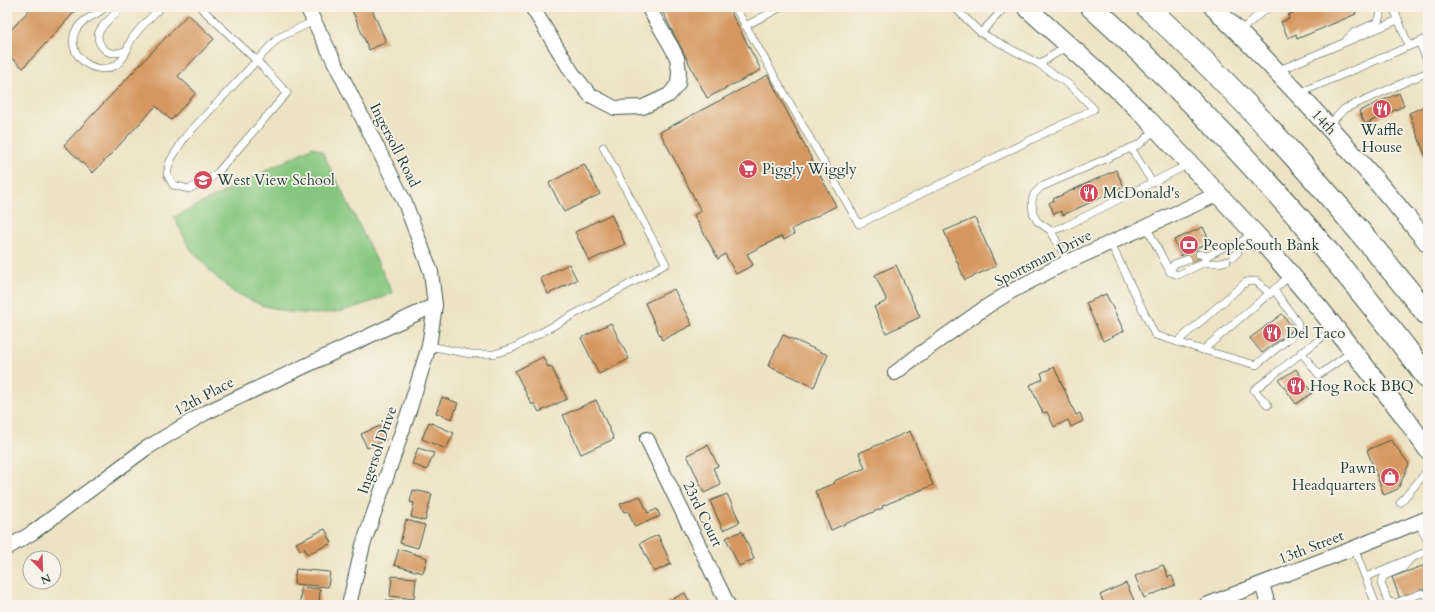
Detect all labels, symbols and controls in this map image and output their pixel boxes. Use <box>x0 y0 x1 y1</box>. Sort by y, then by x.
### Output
restaurant icon: Waffle House <box>1371 98 1393 120</box>
street label: Ingersoll Road <box>365 99 425 191</box>
street label: 14th <box>1307 105 1341 140</box>
place label: Waffle House <box>1359 120 1404 157</box>
supermarket icon: Piggly Wiggly <box>737 158 759 180</box>
place label: Piggly Wiggly <box>762 159 857 179</box>
school or university icon: West View School <box>192 169 214 191</box>
place label: West View School <box>216 170 335 190</box>
restaurant icon: McDonald's <box>1078 182 1100 204</box>
place label: McDonald's <box>1103 183 1180 203</box>
street label: Sportsman Drive <box>991 225 1095 291</box>
bank icon: PeopleSouth Bank <box>1178 234 1200 256</box>
place label: PeopleSouth Bank <box>1203 235 1319 255</box>
restaurant icon: Del Taco <box>1261 322 1283 344</box>
place label: Del Taco <box>1286 323 1345 343</box>
street label: 12th Place <box>171 372 238 420</box>
restaurant icon: Hog Rock BBQ <box>1285 375 1307 397</box>
place label: Hog Rock BBQ <box>1310 376 1414 396</box>
street label: Ingersol Drive <box>353 403 401 497</box>
place label: Pawn Headquarters <box>1292 458 1376 495</box>
shop icon: Pawn Headquarters <box>1379 466 1401 488</box>
street label: 23rd Court <box>678 478 728 550</box>
street label: 13th Street <box>1275 525 1347 569</box>
north arrow <box>22 550 62 590</box>
text: N <box>38 570 53 588</box>

